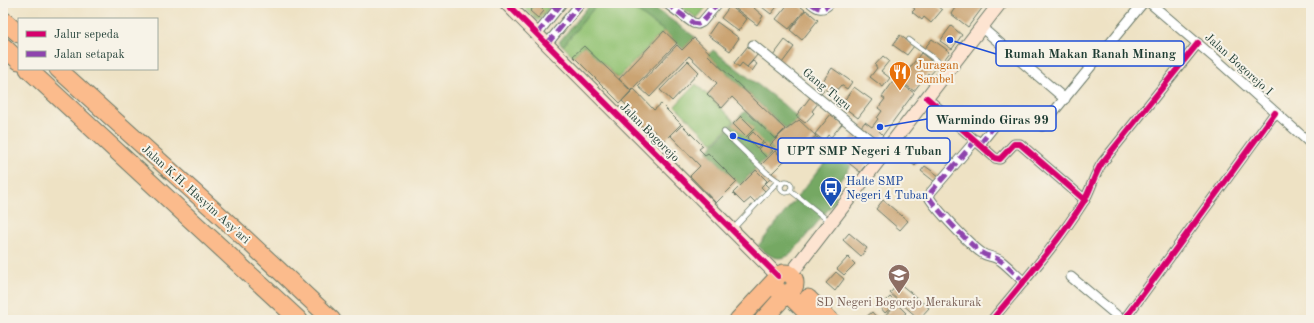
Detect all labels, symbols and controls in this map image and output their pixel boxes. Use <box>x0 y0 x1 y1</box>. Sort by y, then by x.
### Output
legend <box>18 18 158 70</box>
text: Jalur sepeda <box>54 29 119 41</box>
street label: Jalan Bogorejo I <box>1202 31 1275 98</box>
callout: Rumah Makan Ranah Minang <box>996 41 1184 66</box>
text: Rumah Makan Ranah Minang <box>1004 48 1177 61</box>
text: Jalan setapak <box>54 49 125 61</box>
restaurant icon: Juragan Sambel <box>887 59 913 92</box>
place label: Juragan Sambel <box>916 60 959 86</box>
street label: Gang Tugu <box>800 67 853 113</box>
street label: Jalan Bogorejo <box>617 101 681 165</box>
callout: Warmindo Giras 99 <box>927 106 1056 131</box>
text: Warmindo Giras 99 <box>935 114 1049 127</box>
callout: UPT SMP Negeri 4 Tuban <box>778 138 950 163</box>
street label: Jalan K.H. Hasyim Asy'ari <box>139 143 252 246</box>
text: UPT SMP Negeri 4 Tuban <box>786 145 942 158</box>
bus stop icon: Halte SMP Negeri 4 Tuban <box>818 175 844 208</box>
place label: Halte SMP Negeri 4 Tuban <box>846 176 929 202</box>
school or university icon: SD Negeri Bogorejo Merakurak <box>886 262 912 295</box>
place label: SD Negeri Bogorejo Merakurak <box>817 297 981 309</box>

